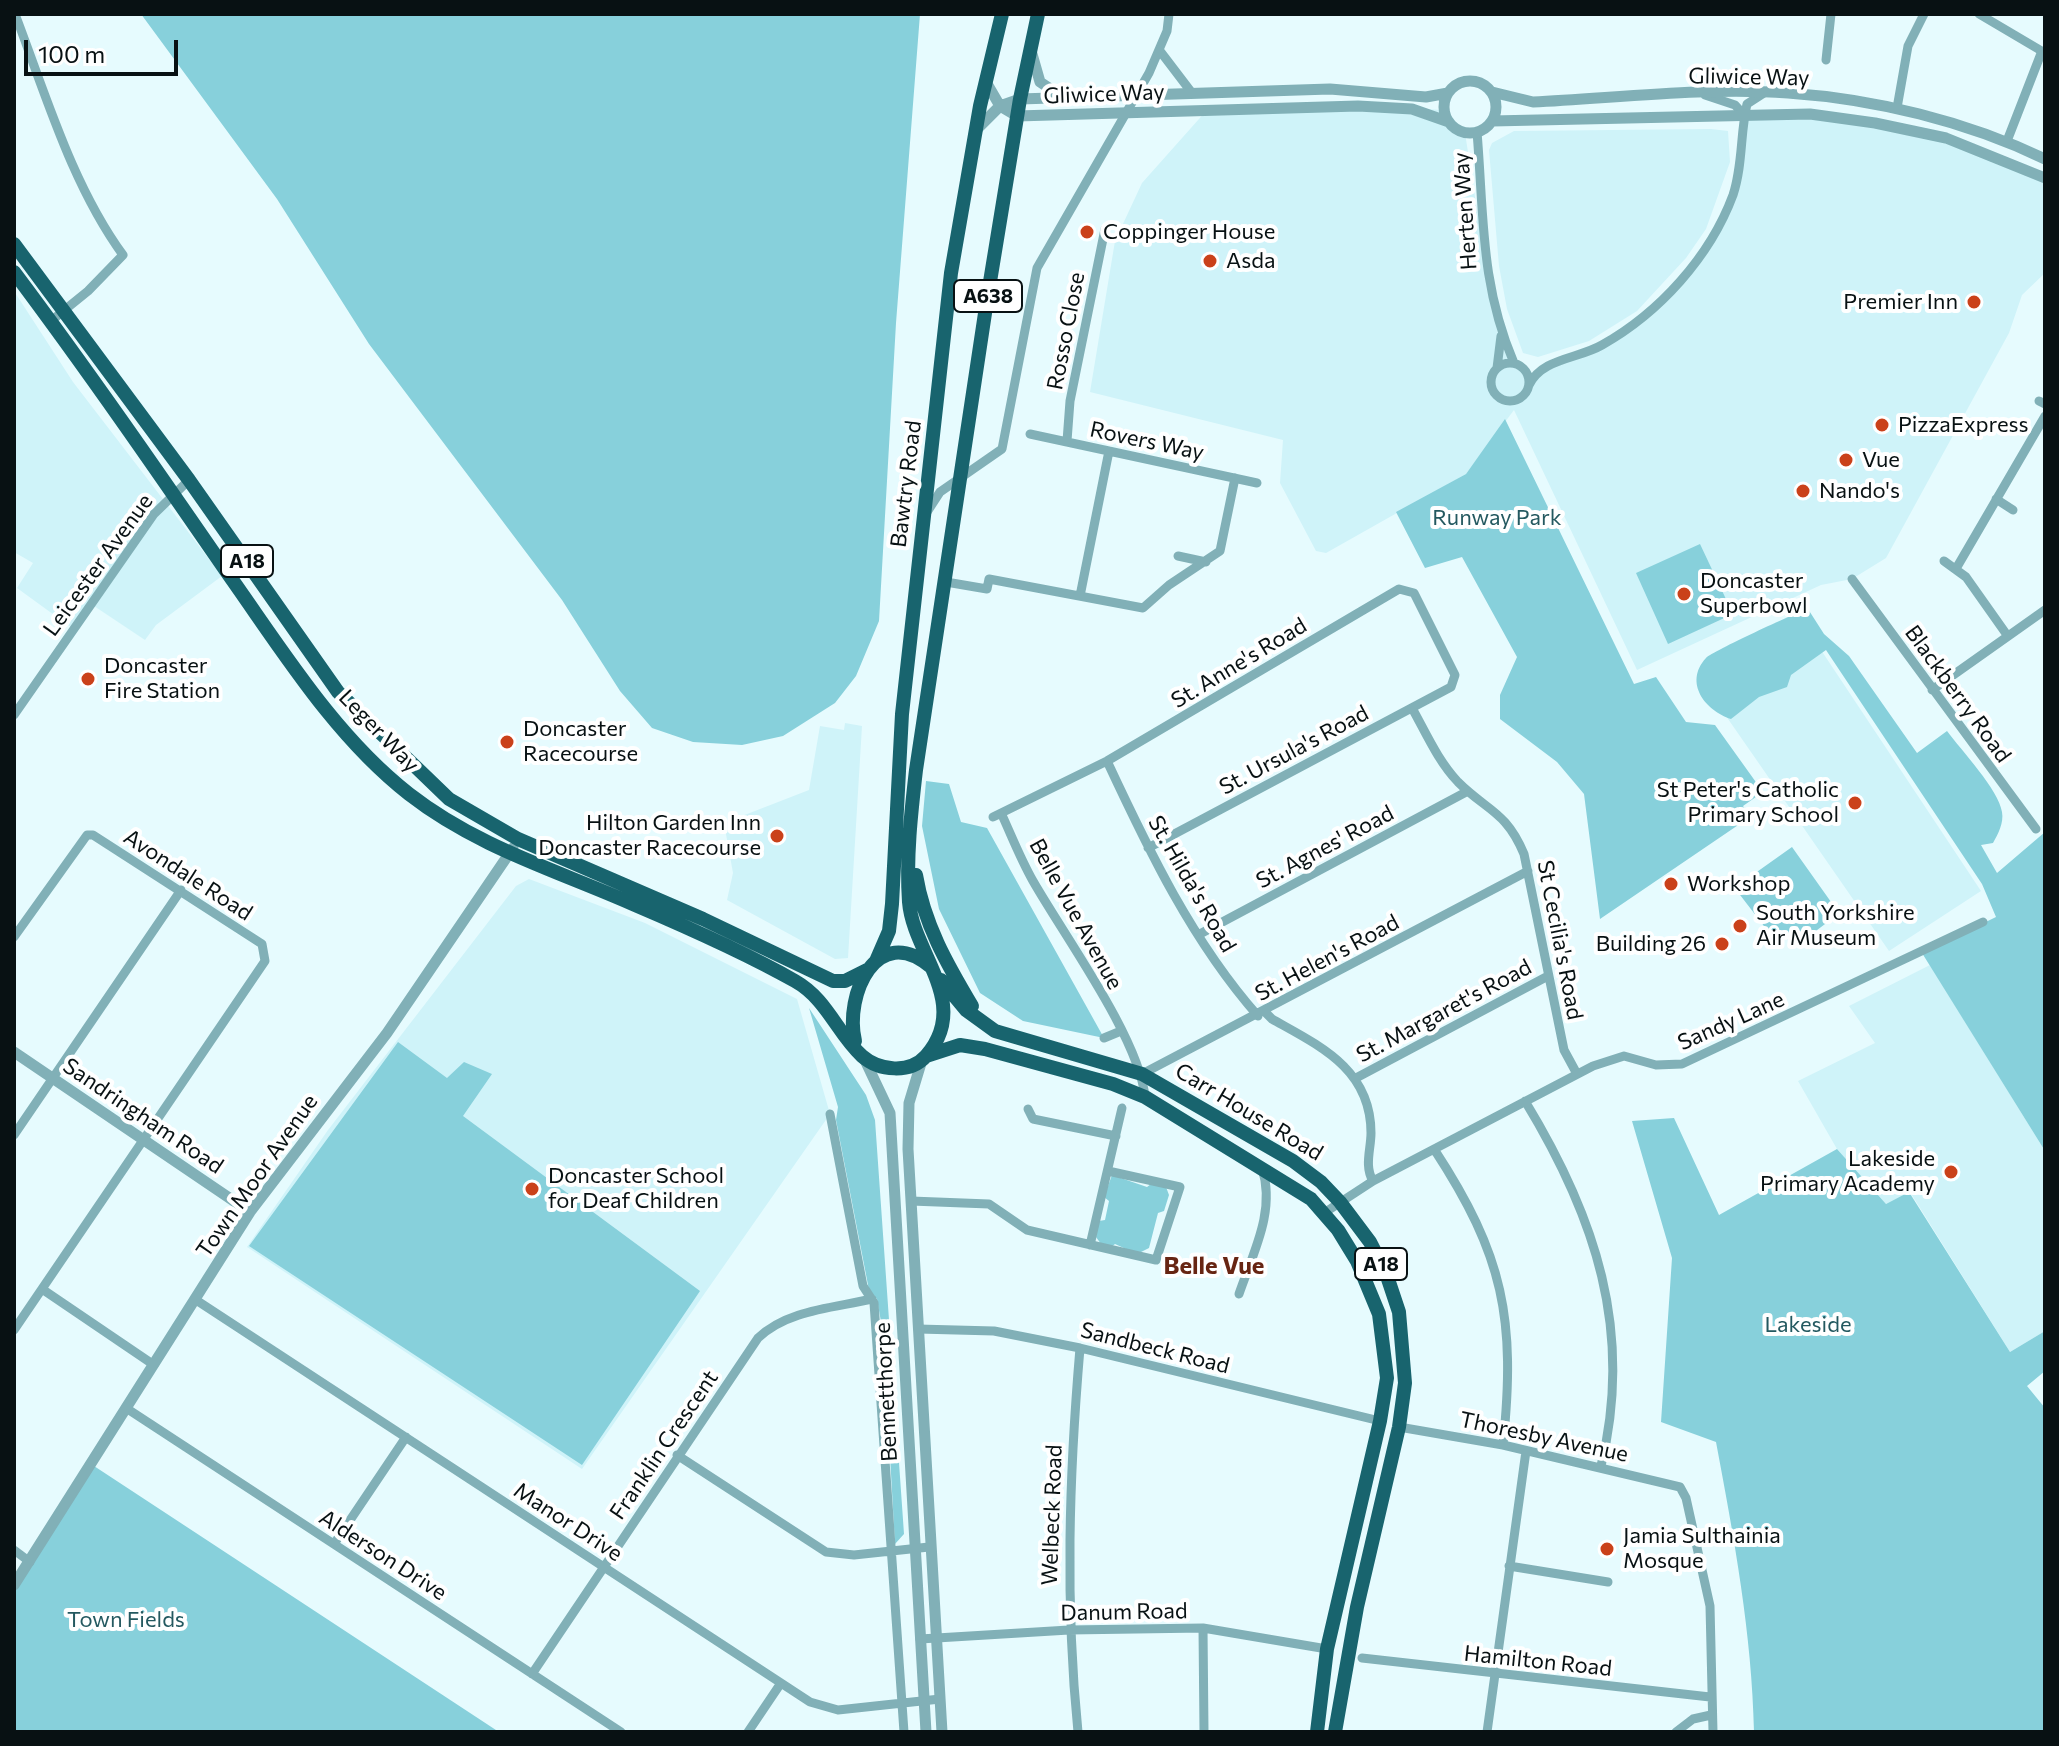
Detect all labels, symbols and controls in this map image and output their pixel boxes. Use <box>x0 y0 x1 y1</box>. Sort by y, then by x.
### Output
scale bar <box>28 24 182 74</box>
text: 100 m <box>38 39 105 68</box>
street label: Gliwice Way <box>1688 63 1810 91</box>
street label: Gliwice Way <box>1043 79 1165 109</box>
street label: Herten Way <box>1448 151 1482 271</box>
place label: Coppinger House <box>1103 219 1275 245</box>
marker: Coppinger House <box>1078 223 1096 241</box>
place label: Asda <box>1226 248 1275 274</box>
marker: Asda <box>1201 252 1219 270</box>
street label: Rosso Close <box>1042 270 1090 392</box>
road number: A638 <box>954 280 1022 312</box>
place label: Premier Inn <box>1843 289 1958 315</box>
marker: Premier Inn <box>1965 293 1983 311</box>
place label: PizzaExpress <box>1898 412 2029 438</box>
street label: Rovers Way <box>1088 416 1206 466</box>
marker: PizzaExpress <box>1873 416 1891 434</box>
street label: Bawtry Road <box>885 419 927 549</box>
place label: Vue <box>1862 447 1900 473</box>
marker: Vue <box>1837 451 1855 469</box>
place label: Nando's <box>1819 478 1900 504</box>
marker: Nando's <box>1794 482 1812 500</box>
street label: Leicester Avenue <box>38 489 158 641</box>
park label: Runway Park <box>1432 505 1562 531</box>
road number: A18 <box>221 545 273 577</box>
place label: Doncaster Superbowl <box>1700 568 1808 620</box>
marker: Doncaster Superbowl <box>1675 585 1693 603</box>
street label: St. Anne's Road <box>1167 612 1311 714</box>
street label: Blackberry Road <box>1899 620 2017 768</box>
place label: Doncaster Fire Station <box>104 653 220 704</box>
marker: Doncaster Fire Station <box>79 670 97 688</box>
street label: Leger Way <box>333 684 425 778</box>
street label: St. Ursula's Road <box>1215 700 1373 800</box>
place label: Doncaster Racecourse <box>523 716 638 768</box>
marker: Doncaster Racecourse <box>498 733 516 751</box>
place label: St Peter's Catholic Primary School <box>1657 777 1839 828</box>
marker: St Peter's Catholic Primary School <box>1846 794 1864 812</box>
street label: St. Agnes' Road <box>1252 800 1398 894</box>
place label: Hilton Garden Inn Doncaster Racecourse <box>538 810 761 862</box>
street label: St. Hilda's Road <box>1142 811 1242 957</box>
street label: Avondale Road <box>119 824 257 926</box>
marker: Hilton Garden Inn Doncaster Racecourse <box>768 827 786 845</box>
street label: Belle Vue Avenue <box>1024 834 1128 994</box>
street label: St Cecilia's Road <box>1532 858 1588 1022</box>
place label: Workshop <box>1687 871 1791 897</box>
marker: Workshop <box>1662 875 1680 893</box>
place label: South Yorkshire Air Museum <box>1756 900 1915 952</box>
street label: St. Helen's Road <box>1251 909 1403 1007</box>
marker: South Yorkshire Air Museum <box>1731 917 1749 935</box>
place label: Building 26 <box>1596 931 1706 957</box>
marker: Building 26 <box>1713 935 1731 953</box>
street label: St. Margaret's Road <box>1352 954 1536 1068</box>
street label: Sandy Lane <box>1674 986 1788 1056</box>
street label: Sandringham Road <box>58 1053 228 1179</box>
street label: Carr House Road <box>1170 1058 1328 1166</box>
street label: Town Moor Avenue <box>191 1089 323 1263</box>
place label: Lakeside Primary Academy <box>1760 1146 1935 1198</box>
place label: Doncaster School for Deaf Children <box>548 1163 724 1214</box>
marker: Lakeside Primary Academy <box>1942 1163 1960 1181</box>
marker: Doncaster School for Deaf Children <box>523 1180 541 1198</box>
road number: A18 <box>1355 1248 1407 1280</box>
district label: Belle Vue <box>1164 1252 1264 1280</box>
park label: Lakeside <box>1764 1312 1852 1338</box>
street label: Sandbeck Road <box>1078 1317 1232 1379</box>
street label: Bennetthorpe <box>869 1322 903 1462</box>
street label: Franklin Crescent <box>604 1365 724 1525</box>
street label: Thoresby Avenue <box>1457 1406 1631 1468</box>
street label: Welbeck Road <box>1036 1444 1068 1586</box>
street label: Manor Drive <box>509 1477 627 1567</box>
street label: Alderson Drive <box>314 1504 452 1606</box>
place label: Jamia Sulthainia Mosque <box>1623 1523 1781 1574</box>
marker: Jamia Sulthainia Mosque <box>1598 1540 1616 1558</box>
street label: Danum Road <box>1060 1598 1188 1626</box>
park label: Town Fields <box>67 1607 185 1633</box>
street label: Hamilton Road <box>1463 1640 1613 1682</box>

